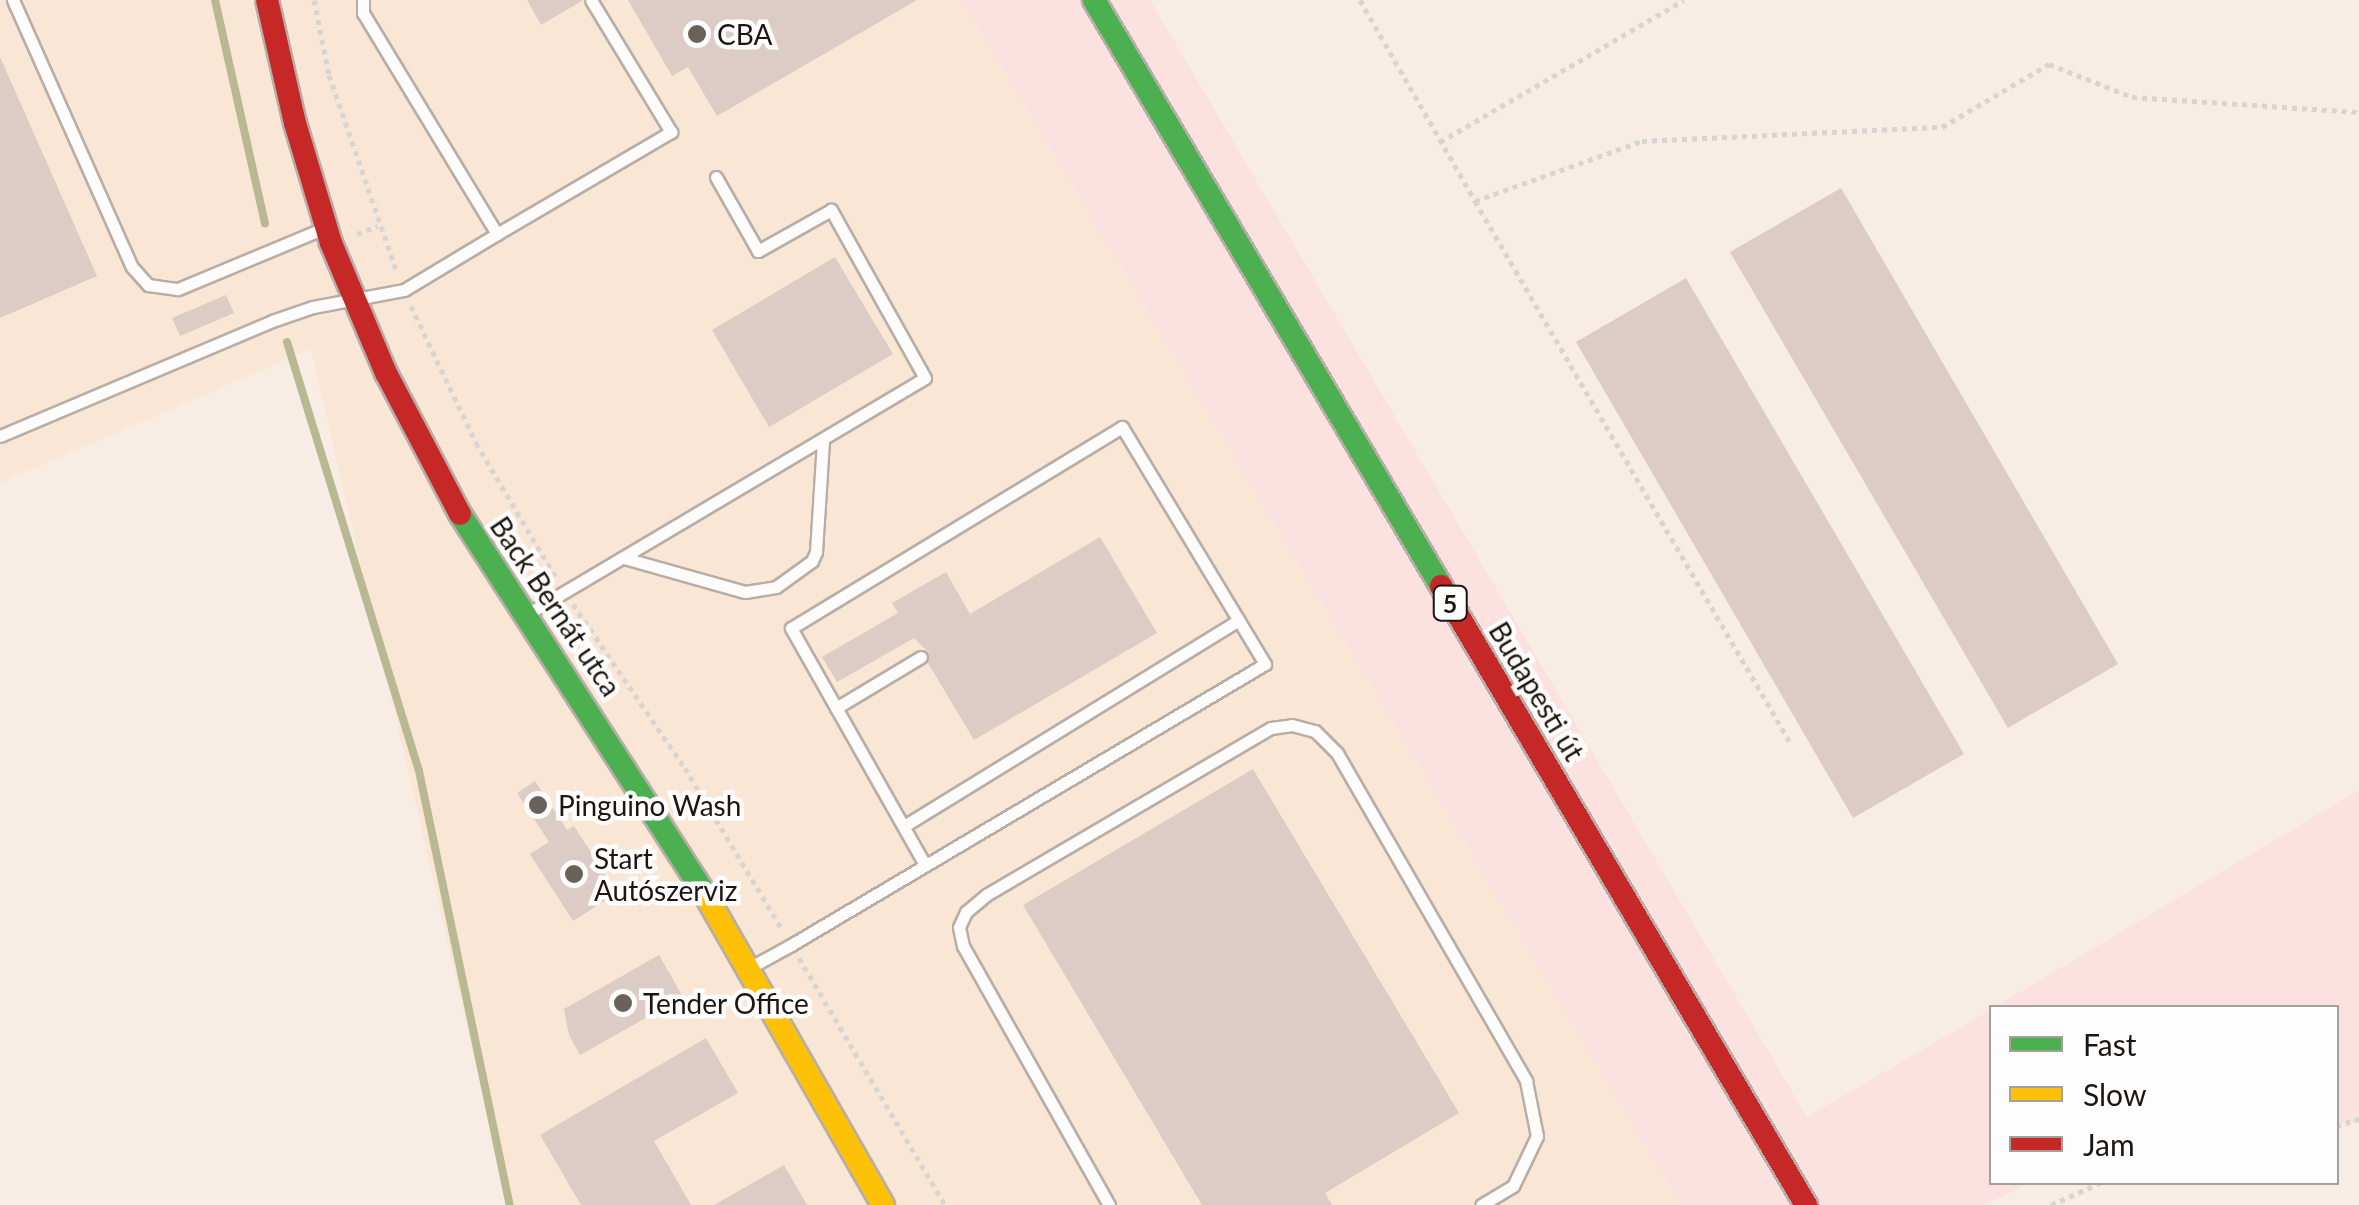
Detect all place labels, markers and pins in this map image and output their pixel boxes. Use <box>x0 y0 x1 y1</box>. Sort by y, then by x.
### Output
place label: CBA <box>717 17 772 51</box>
marker: CBA <box>686 23 708 45</box>
place label: Pinguino Wash <box>558 788 742 822</box>
marker: Pinguino Wash <box>527 794 549 816</box>
place label: Start Autószerviz <box>594 841 737 907</box>
marker: Start Autószerviz <box>563 863 585 885</box>
place label: Tender Office <box>643 986 809 1020</box>
marker: Tender Office <box>612 992 634 1014</box>

